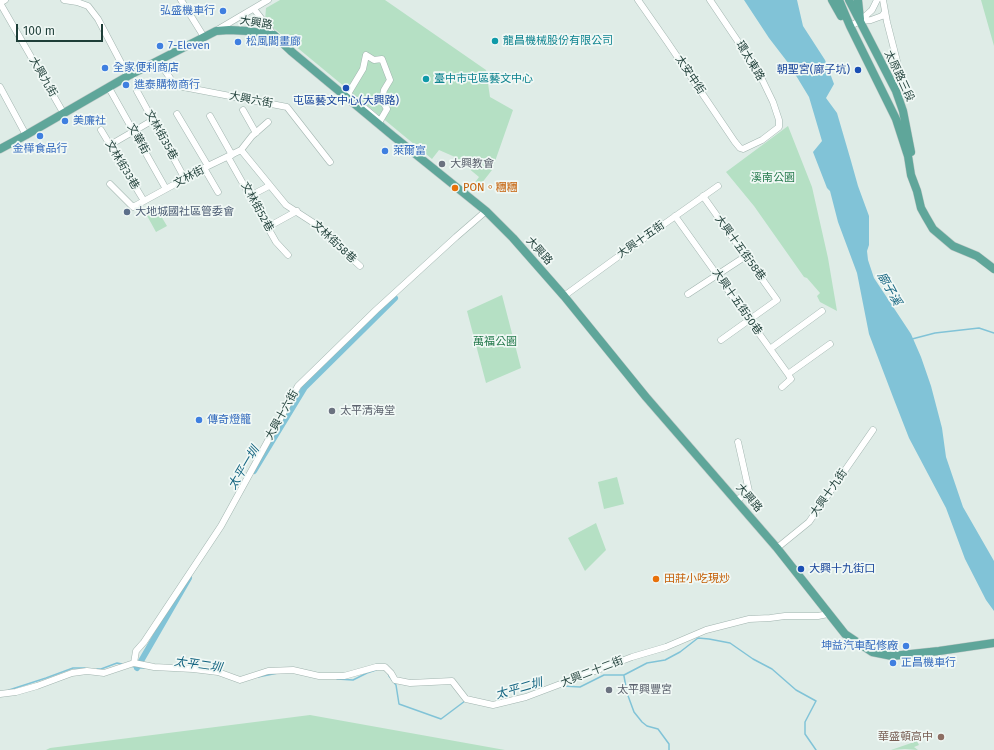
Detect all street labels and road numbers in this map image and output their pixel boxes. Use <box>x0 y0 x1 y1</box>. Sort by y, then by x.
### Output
street label: 大興路 <box>239 14 273 32</box>
street label: 環太東路 <box>733 39 767 83</box>
street label: 太原路三段 <box>881 48 917 104</box>
street label: 太安中街 <box>672 53 708 97</box>
street label: 大興九街 <box>26 55 60 99</box>
street label: 大興六街 <box>228 89 274 111</box>
street label: 文林街35巷 <box>142 108 180 162</box>
street label: 文華街 <box>124 121 152 157</box>
street label: 文林街33巷 <box>102 138 142 192</box>
street label: 文林街 <box>171 163 207 191</box>
street label: 文林街52巷 <box>238 180 276 234</box>
street label: 大興十五街58巷 <box>712 213 768 283</box>
street label: 文林街58巷 <box>309 218 359 266</box>
street label: 大興十五街 <box>615 219 667 261</box>
street label: 大興路 <box>523 234 555 268</box>
street label: 大興十五街50巷 <box>709 266 765 338</box>
street label: 大興十六街 <box>263 388 301 442</box>
street label: 大興十九街 <box>808 467 850 519</box>
street label: 大興路 <box>733 481 765 515</box>
street label: 大興二十二街 <box>559 654 625 690</box>

